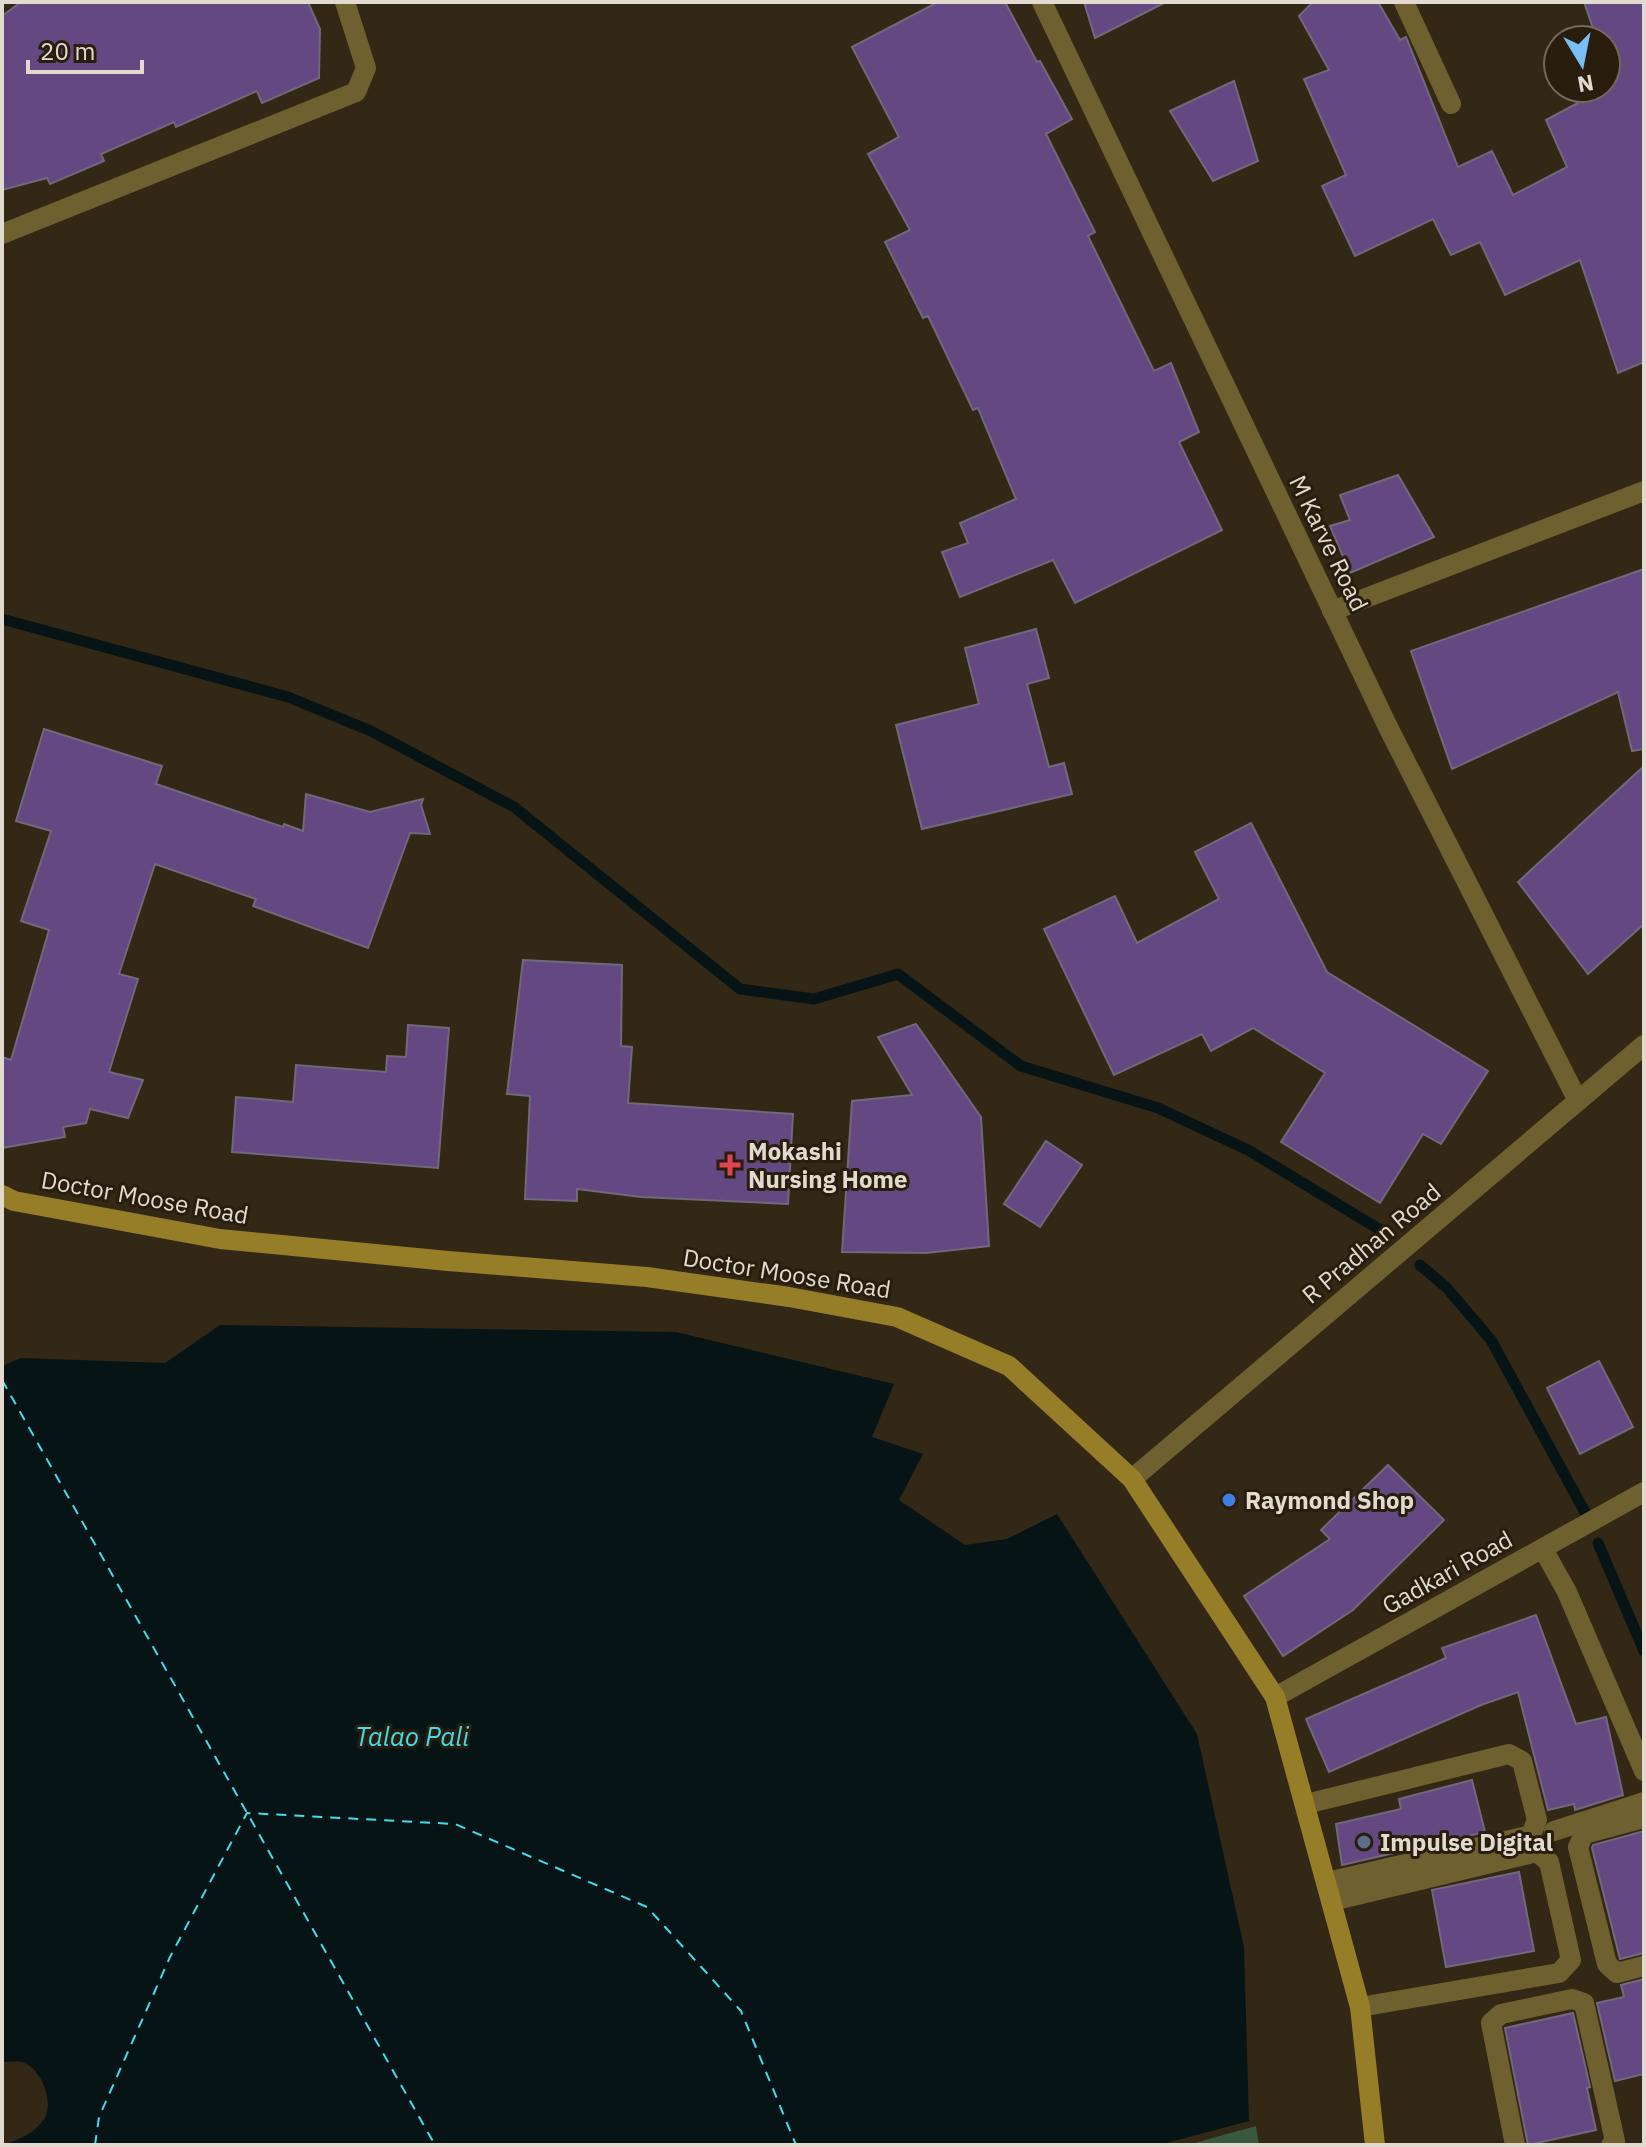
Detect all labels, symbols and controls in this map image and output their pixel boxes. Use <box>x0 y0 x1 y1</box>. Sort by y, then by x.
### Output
scale bar <box>28 24 142 74</box>
north arrow <box>1542 24 1622 104</box>
text: 20 m <box>40 35 95 67</box>
text: N <box>1575 69 1596 100</box>
street label: M Karve Road <box>1282 470 1376 616</box>
place label: Mokashi Nursing Home <box>748 1135 907 1195</box>
marker: Mokashi Nursing Home <box>719 1154 741 1176</box>
street label: Doctor Moose Road <box>39 1163 251 1231</box>
street label: R Pradhan Road <box>1295 1176 1447 1310</box>
street label: Doctor Moose Road <box>681 1241 893 1305</box>
place label: Raymond Shop <box>1245 1484 1414 1516</box>
marker: Raymond Shop <box>1220 1491 1238 1509</box>
street label: Gadkari Road <box>1376 1523 1518 1621</box>
water label: Talao Pali <box>355 1719 469 1753</box>
place label: Impulse Digital <box>1380 1826 1553 1858</box>
marker: Impulse Digital <box>1355 1833 1373 1851</box>

